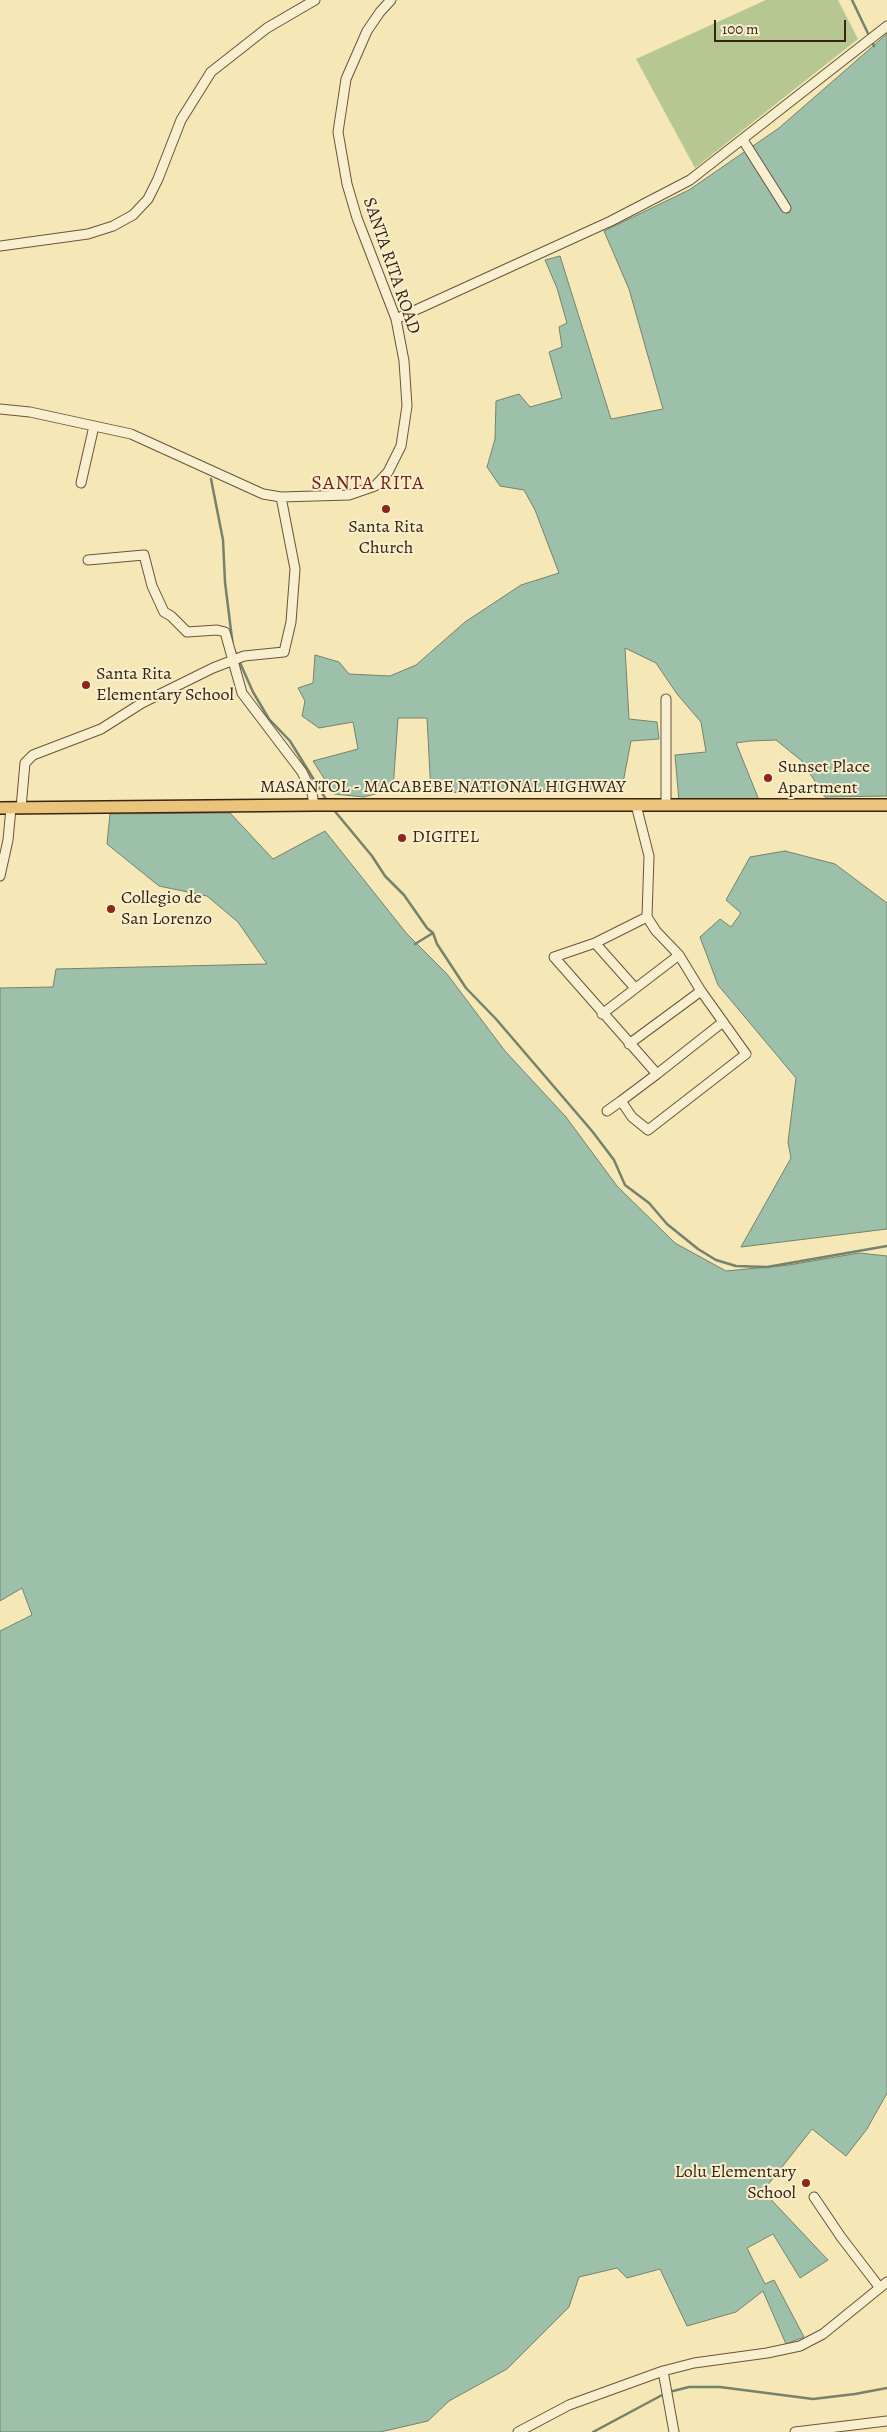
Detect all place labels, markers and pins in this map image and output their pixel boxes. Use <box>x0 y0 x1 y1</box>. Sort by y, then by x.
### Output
marker: Santa Rita Church <box>380 503 392 515</box>
place label: Santa Rita Church <box>348 517 424 560</box>
place label: Santa Rita Elementary School <box>96 664 234 706</box>
marker: Santa Rita Elementary School <box>80 679 92 691</box>
place label: Sunset Place Apartment <box>778 757 870 800</box>
marker: Sunset Place Apartment <box>762 772 774 784</box>
place label: DIGITEL <box>412 827 479 849</box>
marker: DIGITEL <box>396 832 408 844</box>
place label: Collegio de San Lorenzo <box>121 888 212 931</box>
marker: Collegio de San Lorenzo <box>105 903 117 915</box>
place label: Lolu Elementary School <box>675 2162 796 2204</box>
marker: Lolu Elementary School <box>800 2177 812 2189</box>

